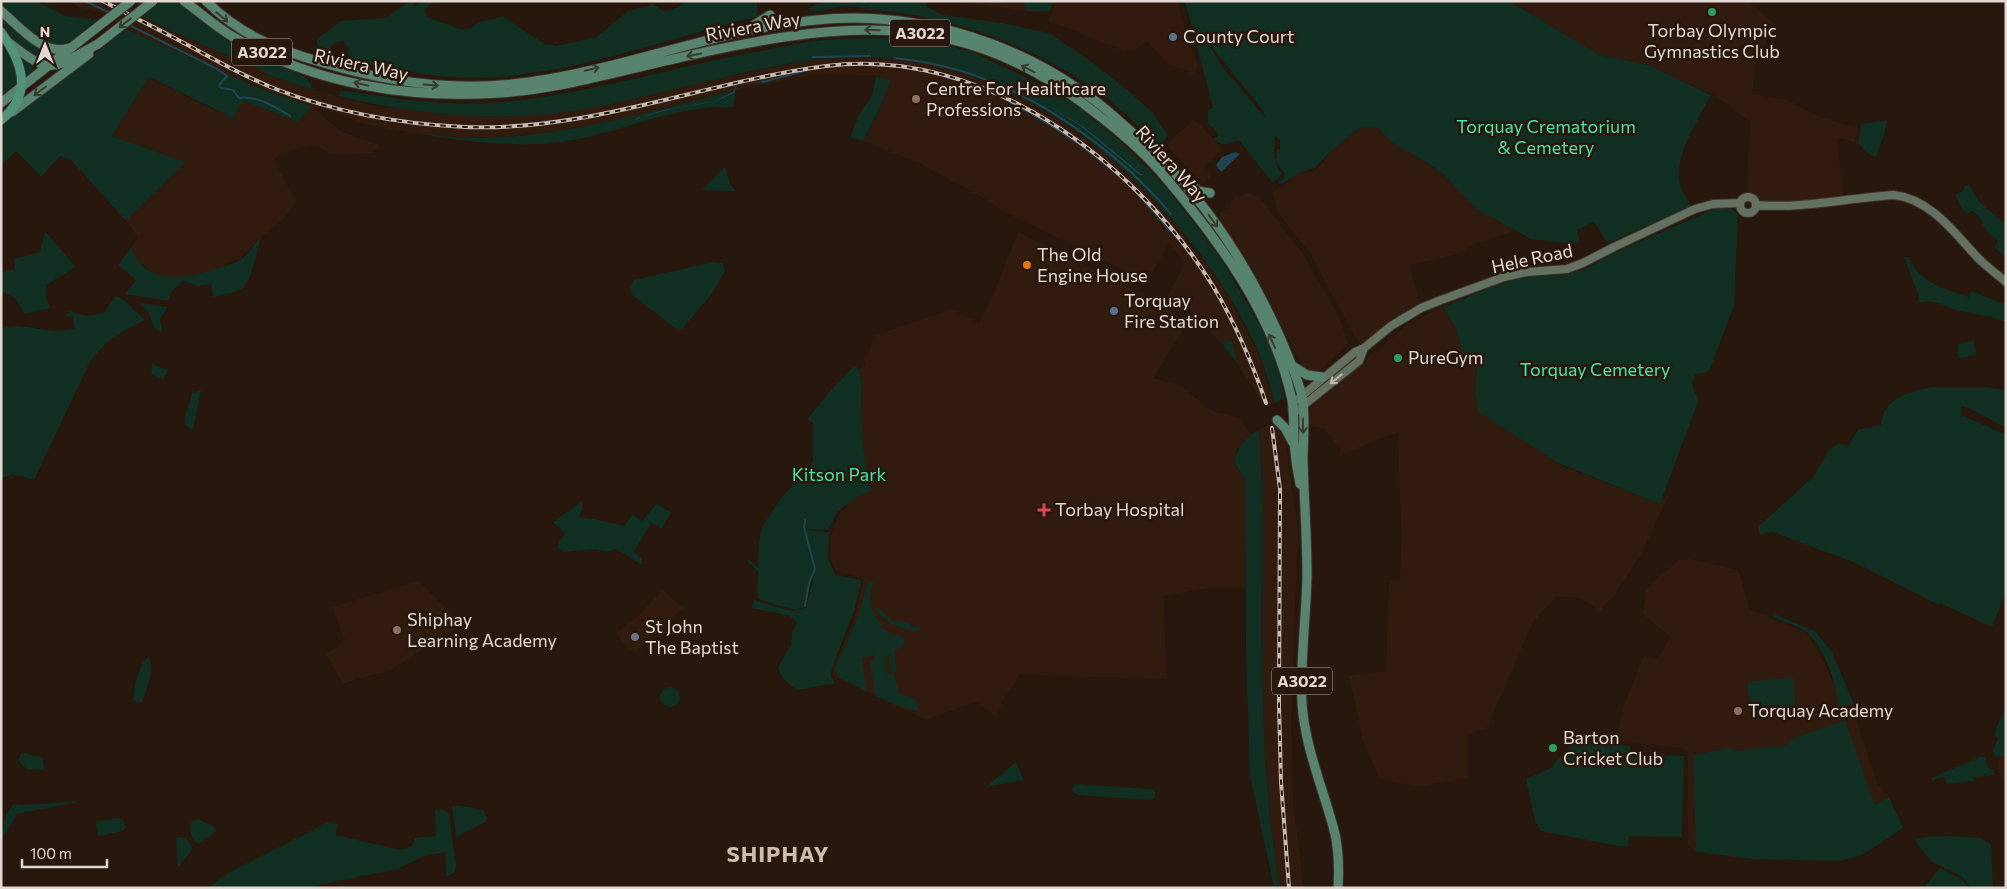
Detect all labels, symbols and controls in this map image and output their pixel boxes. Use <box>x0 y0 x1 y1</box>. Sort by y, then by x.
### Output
marker: Torbay Olympic Gymnastics Club <box>1706 6 1718 18</box>
street label: Riviera Way <box>704 7 802 45</box>
one-way arrow <box>216 11 229 22</box>
one-way arrow <box>119 17 132 28</box>
road number: A3022 <box>890 19 950 46</box>
place label: Torbay Olympic Gymnastics Club <box>1644 19 1780 62</box>
north arrow <box>20 20 70 70</box>
text: N <box>40 23 50 40</box>
one-way arrow <box>864 25 880 35</box>
place label: County Court <box>1183 25 1294 47</box>
marker: County Court <box>1167 31 1179 43</box>
road number: A3022 <box>232 38 292 66</box>
street label: Riviera Way <box>312 43 410 85</box>
one-way arrow <box>687 51 703 60</box>
one-way arrow <box>583 64 599 73</box>
one-way arrow <box>1021 64 1036 73</box>
place label: Centre For Healthcare Professions <box>926 77 1106 120</box>
one-way arrow <box>353 79 369 88</box>
one-way arrow <box>423 80 439 89</box>
one-way arrow <box>33 86 47 96</box>
marker: Centre For Healthcare Professions <box>910 93 922 105</box>
park label: Torquay Crematorium & Cemetery <box>1456 115 1636 158</box>
street label: Riviera Way <box>1131 120 1212 206</box>
one-way arrow <box>1208 214 1218 228</box>
street label: Hele Road <box>1489 239 1574 277</box>
place label: The Old Engine House <box>1037 243 1148 286</box>
marker: The Old Engine House <box>1021 259 1033 271</box>
place label: Torquay Fire Station <box>1124 289 1219 332</box>
marker: Torquay Fire Station <box>1108 305 1120 317</box>
one-way arrow <box>1267 334 1276 349</box>
place label: PureGym <box>1408 346 1484 368</box>
marker: PureGym <box>1392 352 1404 364</box>
park label: Torquay Cemetery <box>1520 358 1670 380</box>
one-way arrow <box>1330 374 1343 385</box>
one-way arrow <box>1298 418 1308 434</box>
park label: Kitson Park <box>792 463 886 485</box>
place label: Torbay Hospital <box>1055 498 1185 520</box>
marker: Torbay Hospital <box>1037 503 1051 517</box>
place label: Shiphay Learning Academy <box>407 608 557 651</box>
place label: St John The Baptist <box>645 615 739 658</box>
marker: Shiphay Learning Academy <box>391 624 403 636</box>
marker: St John The Baptist <box>629 631 641 643</box>
road number: A3022 <box>1272 668 1332 694</box>
place label: Torquay Academy <box>1748 699 1893 721</box>
marker: Torquay Academy <box>1732 705 1744 717</box>
place label: Barton Cricket Club <box>1563 726 1663 769</box>
marker: Barton Cricket Club <box>1547 742 1559 754</box>
scale bar <box>22 836 108 868</box>
district label: SHIPHAY <box>726 840 830 867</box>
text: 100 m <box>30 844 72 862</box>

